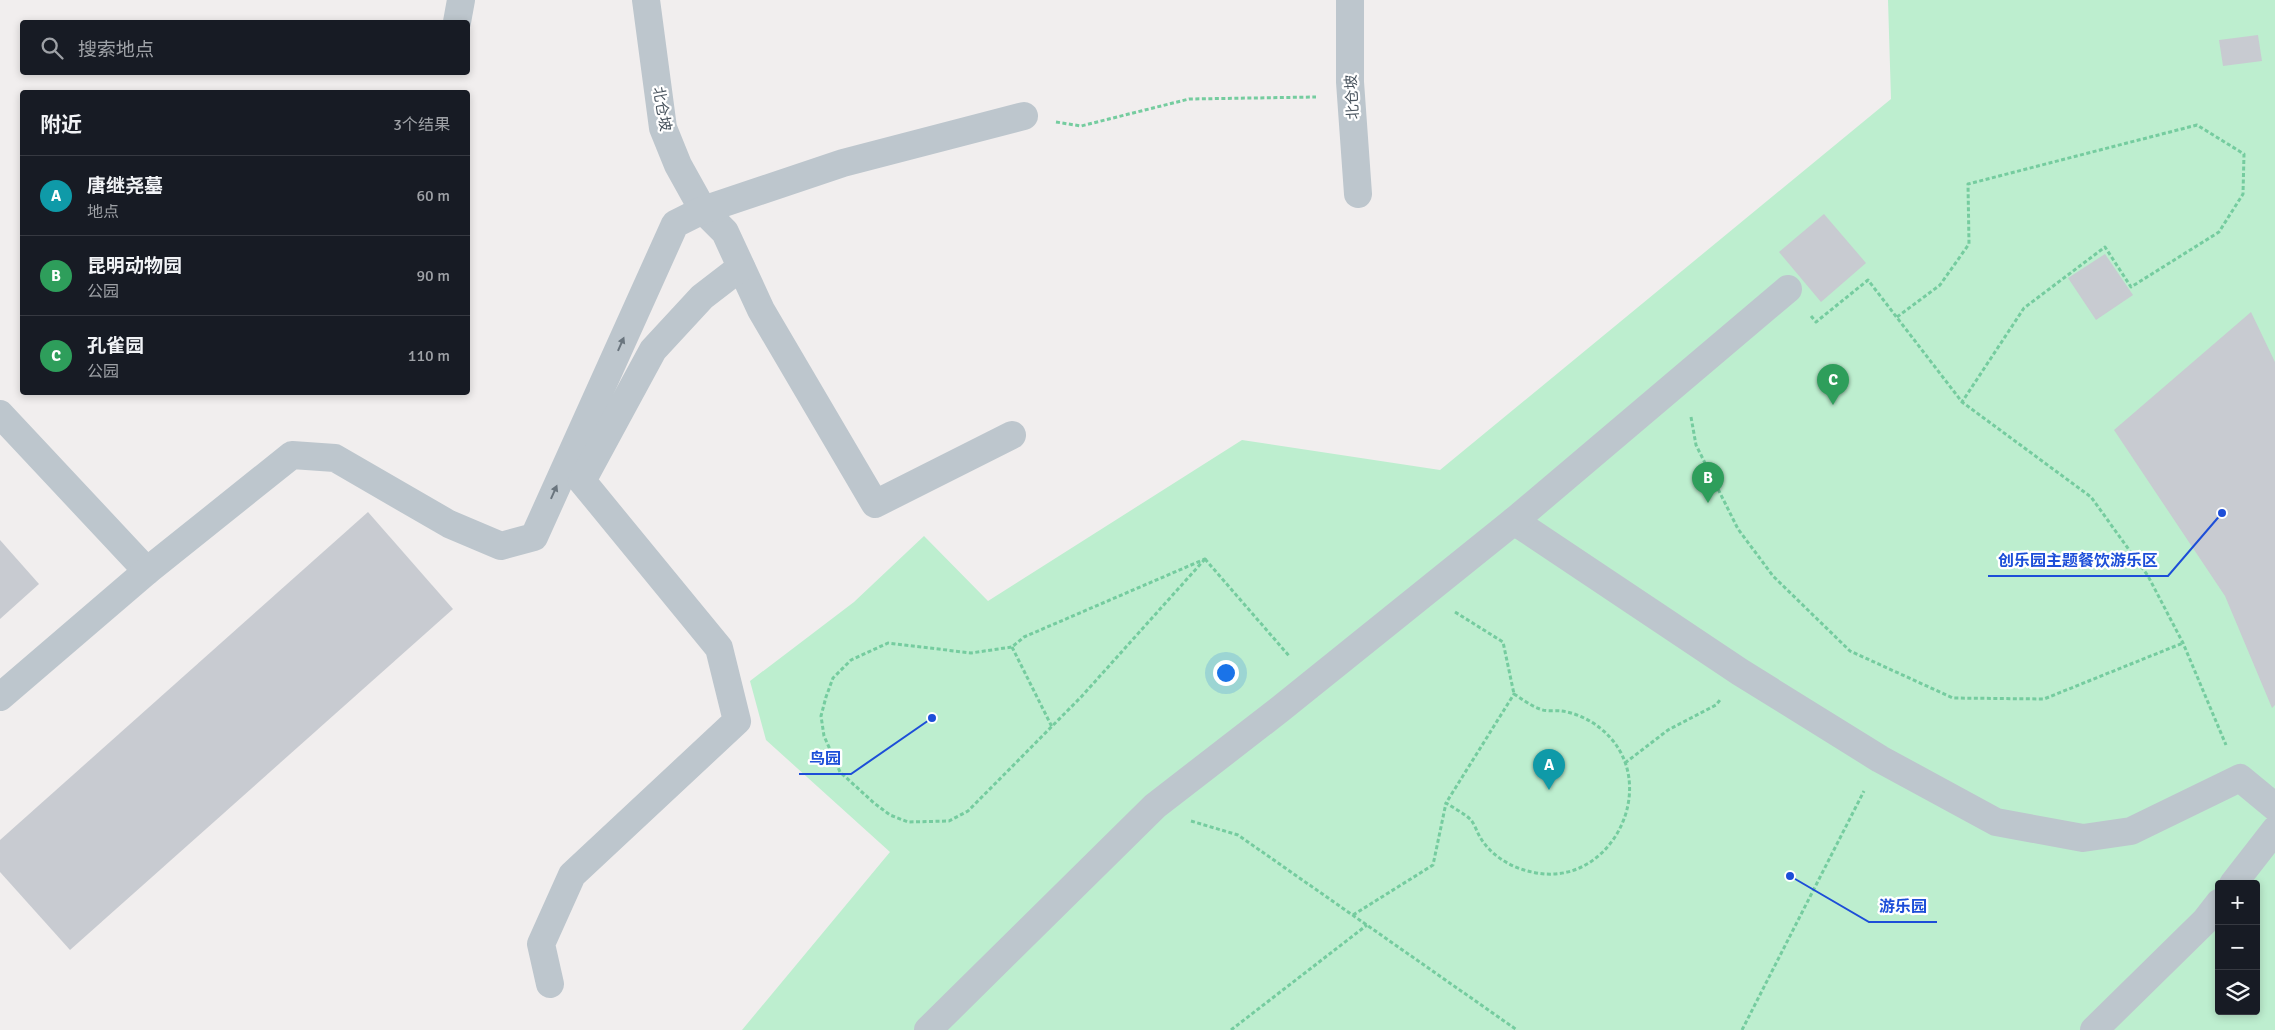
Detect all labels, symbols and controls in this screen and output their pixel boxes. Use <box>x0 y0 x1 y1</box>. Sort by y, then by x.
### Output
search box <box>20 20 470 75</box>
icon: search <box>38 34 66 62</box>
text: 搜索地点 <box>78 38 154 62</box>
street label: 北仓坡 <box>1342 74 1362 120</box>
street label: 北仓坡 <box>649 85 675 133</box>
text: 附近 <box>40 112 82 138</box>
text: 3个结果 <box>393 115 450 135</box>
text: 唐继尧墓 <box>87 174 163 198</box>
text: A <box>51 186 61 206</box>
text: 60 m <box>416 186 450 206</box>
text: 地点 <box>87 202 119 222</box>
text: 昆明动物园 <box>87 254 182 278</box>
text: B <box>51 266 61 286</box>
text: 90 m <box>416 266 450 286</box>
text: 公园 <box>87 282 119 302</box>
text: 孔雀园 <box>87 334 144 358</box>
one-way arrow <box>617 337 625 351</box>
text: C <box>51 346 61 366</box>
text: 110 m <box>408 346 450 366</box>
text: 公园 <box>87 362 119 382</box>
pin: C <box>1817 364 1849 405</box>
pin: B <box>1692 462 1724 503</box>
one-way arrow <box>551 485 559 499</box>
callout: 创乐园主题餐饮游乐区 <box>1988 545 2168 576</box>
text: 创乐园主题餐饮游乐区 <box>1998 551 2158 571</box>
your location <box>1213 660 1239 686</box>
callout: 鸟园 <box>799 743 851 774</box>
text: 鸟园 <box>809 749 841 769</box>
pin: A <box>1533 749 1565 790</box>
map controls <box>2215 880 2260 1015</box>
button: + <box>2215 880 2260 925</box>
callout: 游乐园 <box>1869 891 1937 922</box>
text: 游乐园 <box>1879 897 1927 917</box>
button: − <box>2215 925 2260 970</box>
button: layers <box>2215 970 2260 1015</box>

